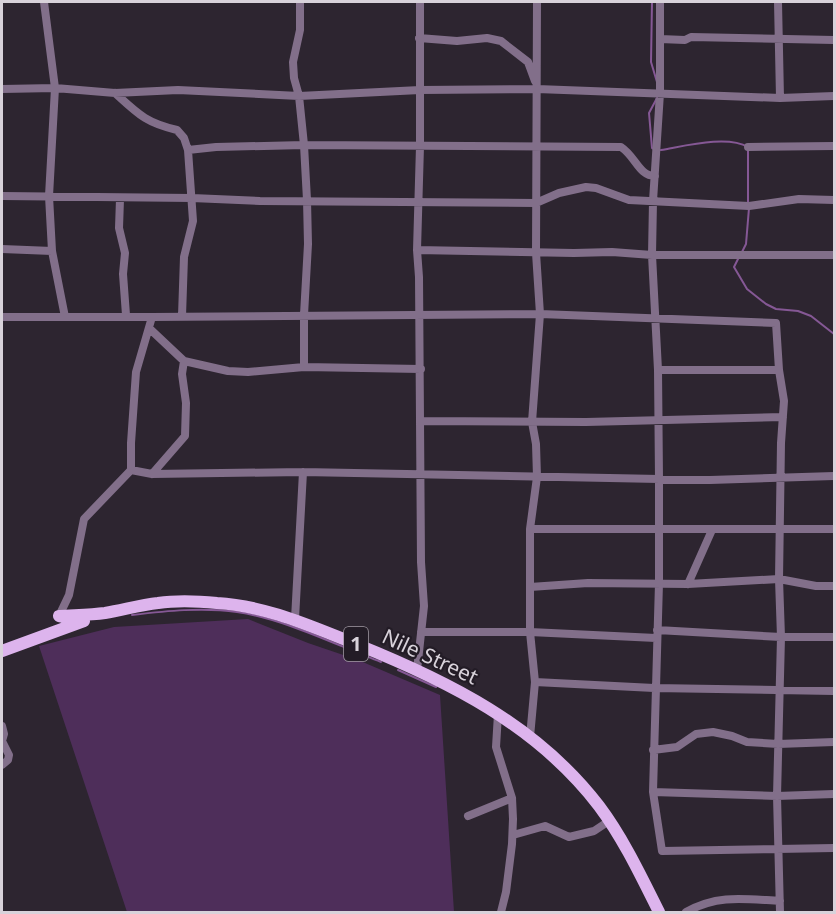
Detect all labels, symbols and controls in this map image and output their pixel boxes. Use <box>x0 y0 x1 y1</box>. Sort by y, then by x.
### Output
street label: Nile Street <box>378 622 483 691</box>
road number: 1 <box>344 627 368 661</box>

